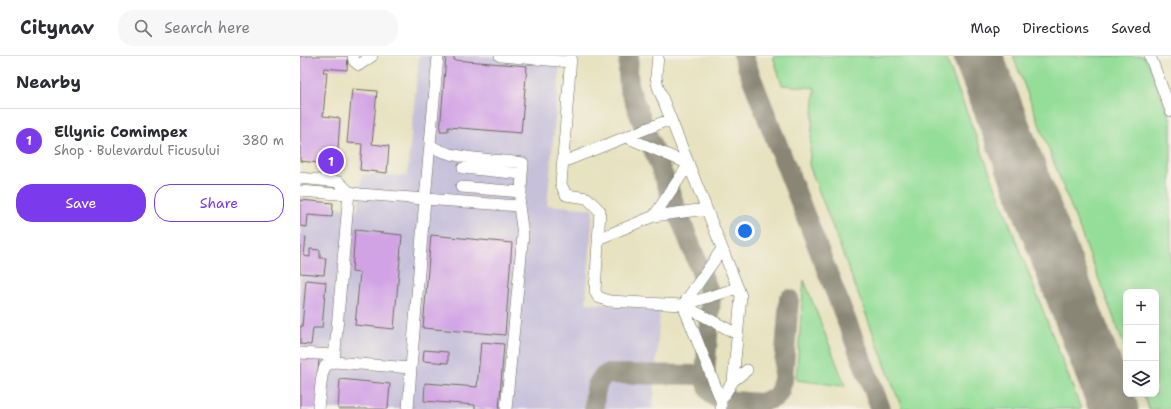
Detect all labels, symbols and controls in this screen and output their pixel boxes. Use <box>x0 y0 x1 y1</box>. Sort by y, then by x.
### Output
search box <box>118 10 398 46</box>
text: Citynav <box>20 15 94 40</box>
icon: search <box>132 17 154 39</box>
text: Search here <box>164 18 250 38</box>
text: Map <box>971 19 1001 37</box>
text: Directions <box>1023 19 1089 37</box>
text: Saved <box>1111 19 1151 37</box>
text: Nearby <box>16 71 81 93</box>
text: Ellynic Comimpex <box>54 122 187 142</box>
text: 1 <box>26 132 32 149</box>
text: 380 m <box>242 132 284 149</box>
text: Shop · Bulevardul Ficusului <box>54 142 220 159</box>
pin: 1 <box>318 146 344 176</box>
button: Save <box>16 184 146 222</box>
button: Share <box>154 184 284 222</box>
your location <box>735 221 755 241</box>
map controls <box>1123 289 1159 397</box>
button: + <box>1123 289 1159 325</box>
button: − <box>1123 325 1159 361</box>
button: layers <box>1123 361 1159 397</box>

